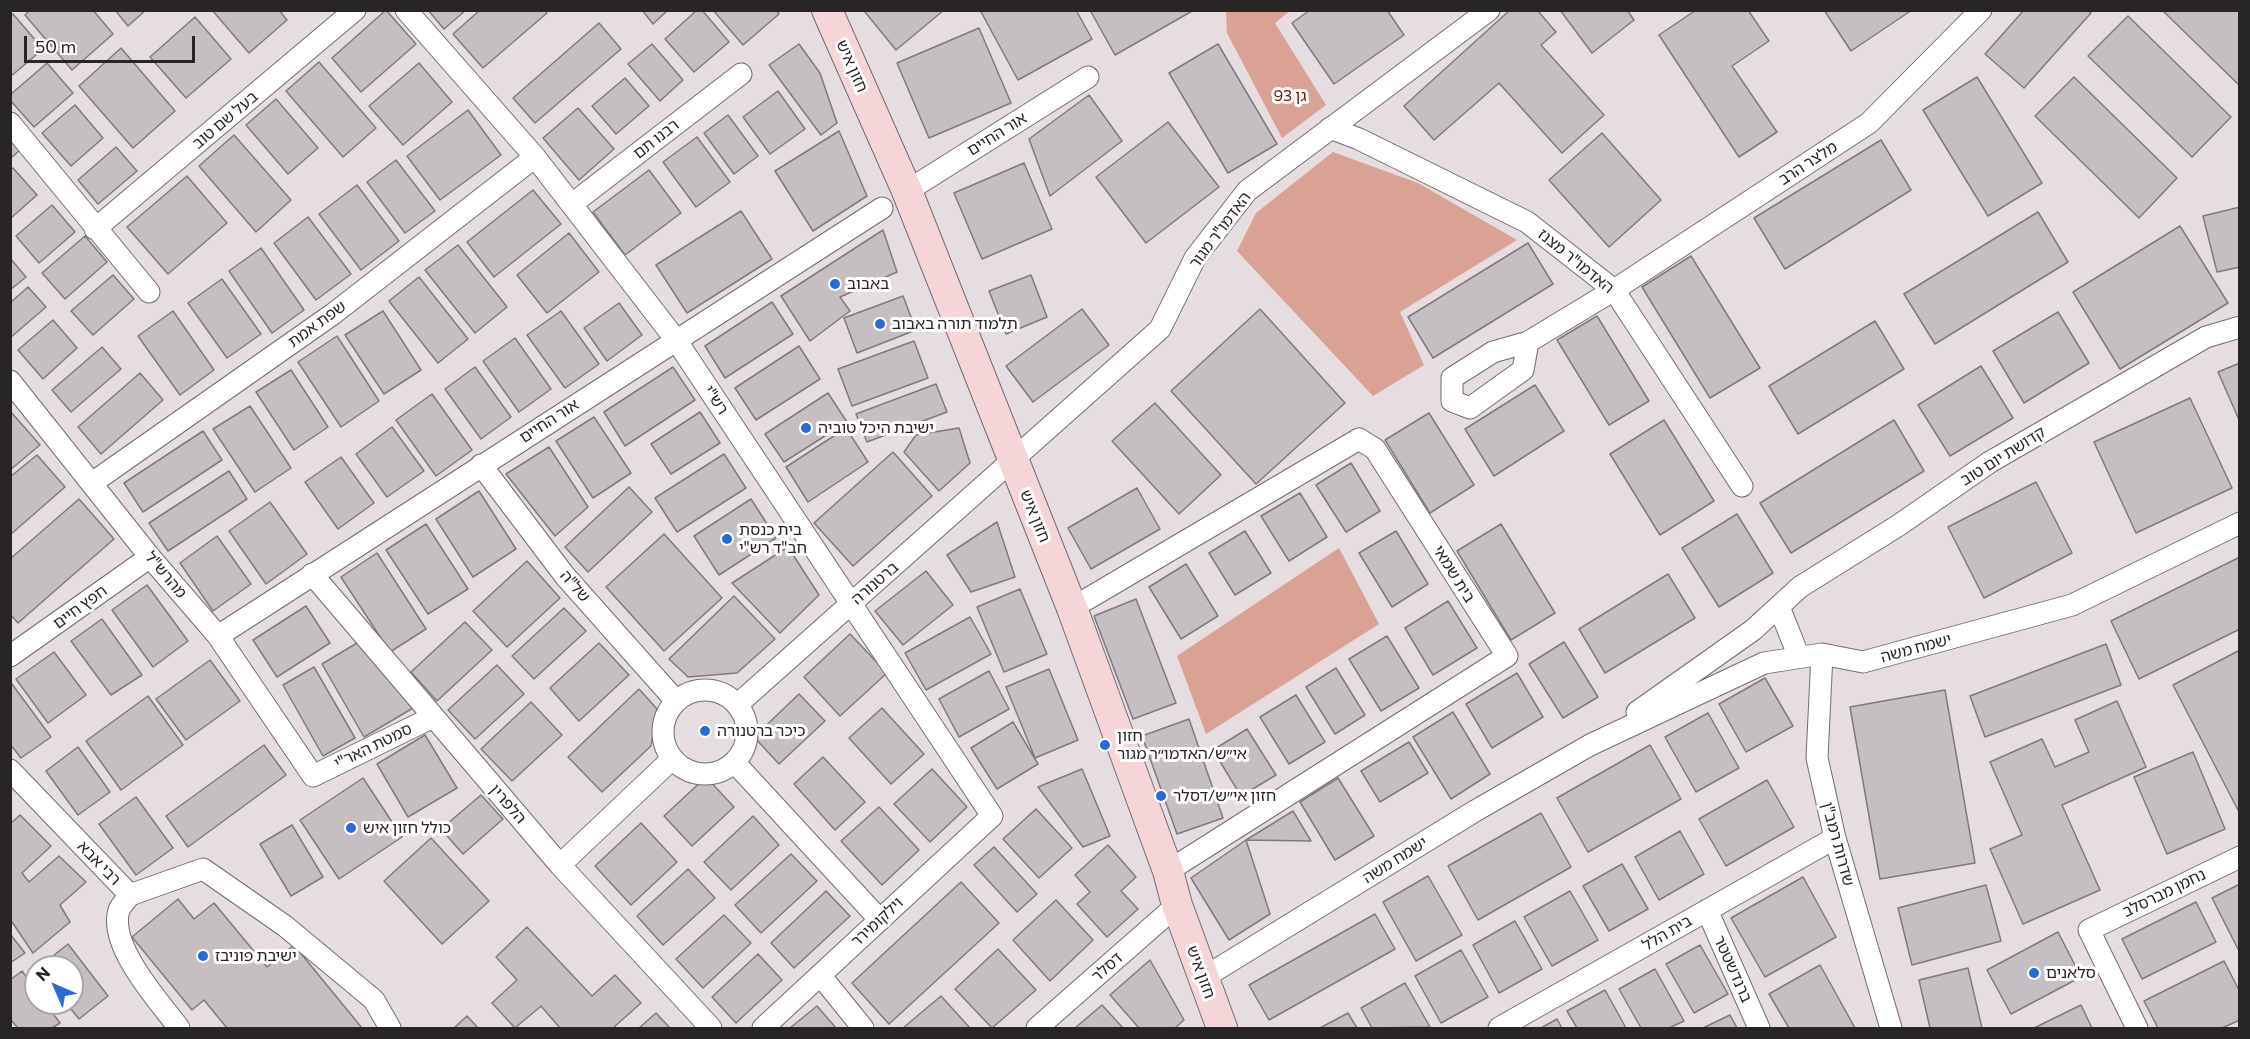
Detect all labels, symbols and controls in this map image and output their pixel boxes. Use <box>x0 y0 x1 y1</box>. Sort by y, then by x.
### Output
scale bar <box>27 24 198 62</box>
text: 50 m <box>35 35 76 57</box>
street label: חזון איש <box>832 37 872 95</box>
park label: גן 93 <box>1273 86 1307 106</box>
street label: בעל שם טוב <box>188 87 262 153</box>
street label: אור החיים <box>964 108 1030 160</box>
street label: רבנו תם <box>629 115 683 163</box>
street label: מלצר הרב <box>1775 137 1841 189</box>
street label: האדמו"ר מגור <box>1185 188 1255 272</box>
street label: האדמו"ר מצנז <box>1534 225 1618 297</box>
place label: באבוב <box>847 274 889 294</box>
marker: באבוב <box>828 277 842 291</box>
street label: שפת אמת <box>284 297 350 351</box>
place label: תלמוד תורה באבוב <box>892 314 1018 334</box>
marker: תלמוד תורה באבוב <box>873 317 887 331</box>
street label: רש"י <box>699 382 733 418</box>
street label: אור החיים <box>516 395 582 447</box>
place label: ישיבת היכל טוביה <box>818 418 934 438</box>
marker: ישיבת היכל טוביה <box>799 421 813 435</box>
street label: קדושת יום טוב <box>1957 422 2049 490</box>
street label: חזון איש <box>1016 487 1054 545</box>
place label: בית כנסת חב"ד רש"י <box>739 520 807 558</box>
marker: בית כנסת חב"ד רש"י <box>720 532 734 546</box>
street label: בית שמאי <box>1429 542 1479 606</box>
street label: מהרש"ל <box>141 548 191 602</box>
street label: ברטנורה <box>848 557 902 609</box>
street label: של"ה <box>556 566 594 606</box>
street label: חפץ חיים <box>49 581 111 633</box>
street label: ישמח משה <box>1878 629 1954 667</box>
street label: סמטת האר"י <box>331 719 415 773</box>
place label: כיכר ברטנורה <box>717 721 806 741</box>
marker: כיכר ברטנורה <box>698 724 712 738</box>
place label: חזון אי״ש/האדמו״ר מגור <box>1117 726 1247 764</box>
marker: חזון אי״ש/האדמו״ר מגור <box>1098 738 1112 752</box>
street label: הלפרין <box>486 780 530 828</box>
place label: חזון אי״ש/דסלר <box>1173 786 1276 806</box>
marker: חזון אי״ש/דסלר <box>1154 789 1168 803</box>
street label: שדרות רמב"ן <box>1818 800 1858 888</box>
place label: כולל חזון איש <box>363 818 451 838</box>
marker: כולל חזון איש <box>344 821 358 835</box>
street label: ישמח משה <box>1359 833 1431 887</box>
street label: רבי אבא <box>73 837 125 889</box>
street label: נחמן מברסלב <box>2119 865 2209 921</box>
street label: וילקומירר <box>847 893 907 951</box>
street label: בית הלל <box>1639 911 1695 955</box>
street label: ברנדשטטר <box>1710 932 1756 1006</box>
street label: חזון איש <box>1183 943 1219 1001</box>
place label: ישיבת פוניבז <box>215 946 297 966</box>
street label: דסלר <box>1088 948 1126 986</box>
marker: ישיבת פוניבז <box>196 949 210 963</box>
north arrow <box>24 955 84 1015</box>
text: N <box>31 962 53 984</box>
place label: סלאנים <box>2046 963 2096 983</box>
marker: סלאנים <box>2027 966 2041 980</box>

